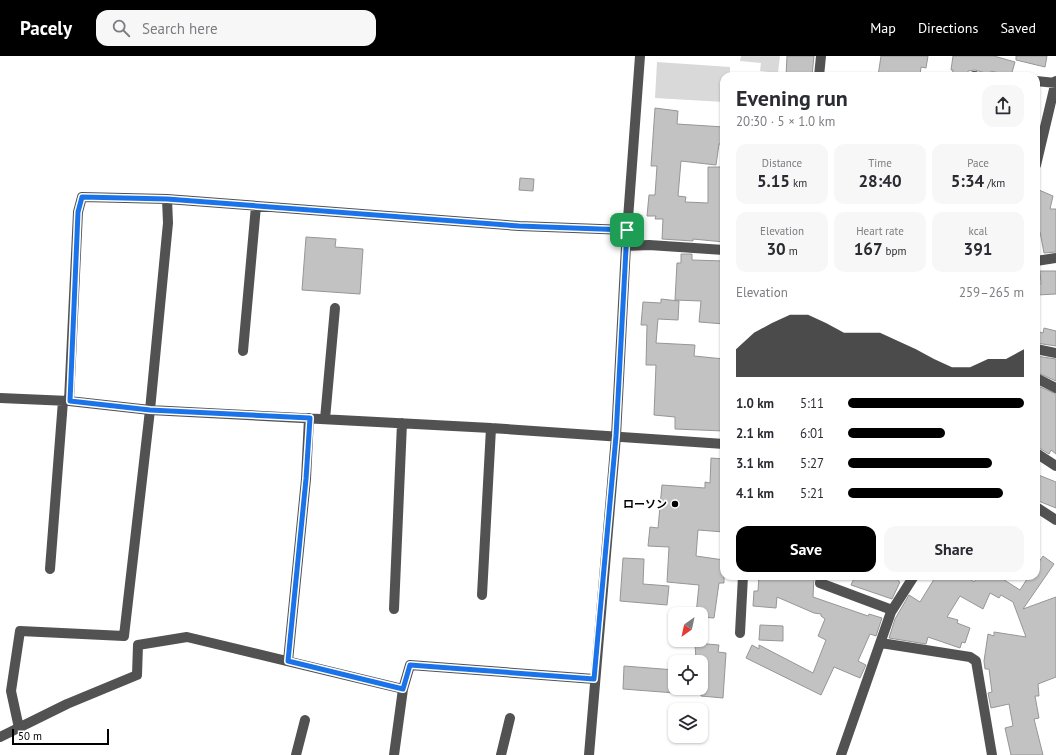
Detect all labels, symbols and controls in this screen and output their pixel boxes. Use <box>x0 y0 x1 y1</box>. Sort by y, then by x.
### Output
search box <box>96 10 376 46</box>
text: Pacely <box>20 16 72 40</box>
icon: search <box>110 17 132 39</box>
text: Search here <box>142 19 218 38</box>
text: Map <box>870 19 896 37</box>
text: Directions <box>918 19 978 37</box>
text: Saved <box>1000 19 1036 37</box>
text: Evening run <box>736 84 848 112</box>
button: share <box>982 85 1024 127</box>
text: 20:30 · 5 × 1.0 km <box>736 113 835 130</box>
text: Distance <box>762 156 802 170</box>
text: Time <box>868 156 892 170</box>
text: Pace <box>967 156 989 170</box>
text: 5.15 <box>757 170 790 192</box>
text: 28:40 <box>858 170 902 192</box>
text: 5:34 <box>951 170 984 192</box>
text: km <box>790 176 807 190</box>
text: /km <box>984 176 1005 190</box>
pin <box>610 213 644 247</box>
icon: arrive <box>616 219 638 241</box>
text: Elevation <box>760 224 804 238</box>
text: Heart rate <box>856 224 904 238</box>
text: kcal <box>969 224 987 238</box>
text: 30 <box>766 238 786 260</box>
text: 167 <box>854 238 883 260</box>
text: 391 <box>964 238 992 260</box>
text: m <box>786 244 798 258</box>
text: bpm <box>883 244 906 258</box>
text: Elevation <box>736 284 788 301</box>
text: 259–265 m <box>959 284 1024 301</box>
text: 1.0 km <box>736 395 774 412</box>
text: 5:11 <box>800 395 824 412</box>
text: 2.1 km <box>736 425 774 442</box>
text: 6:01 <box>800 425 824 442</box>
text: 3.1 km <box>736 455 774 472</box>
text: 5:27 <box>800 455 824 472</box>
text: 4.1 km <box>736 485 774 502</box>
text: 5:21 <box>800 485 824 502</box>
place label: ローソン <box>623 497 667 511</box>
marker: ローソン <box>670 499 680 509</box>
button: Save <box>736 526 876 572</box>
button: Share <box>884 526 1024 572</box>
north arrow <box>668 607 708 647</box>
map controls <box>668 607 708 743</box>
button: locate <box>668 655 708 695</box>
button: layers <box>668 703 708 743</box>
scale bar <box>12 727 109 746</box>
text: 50 m <box>18 729 42 743</box>

